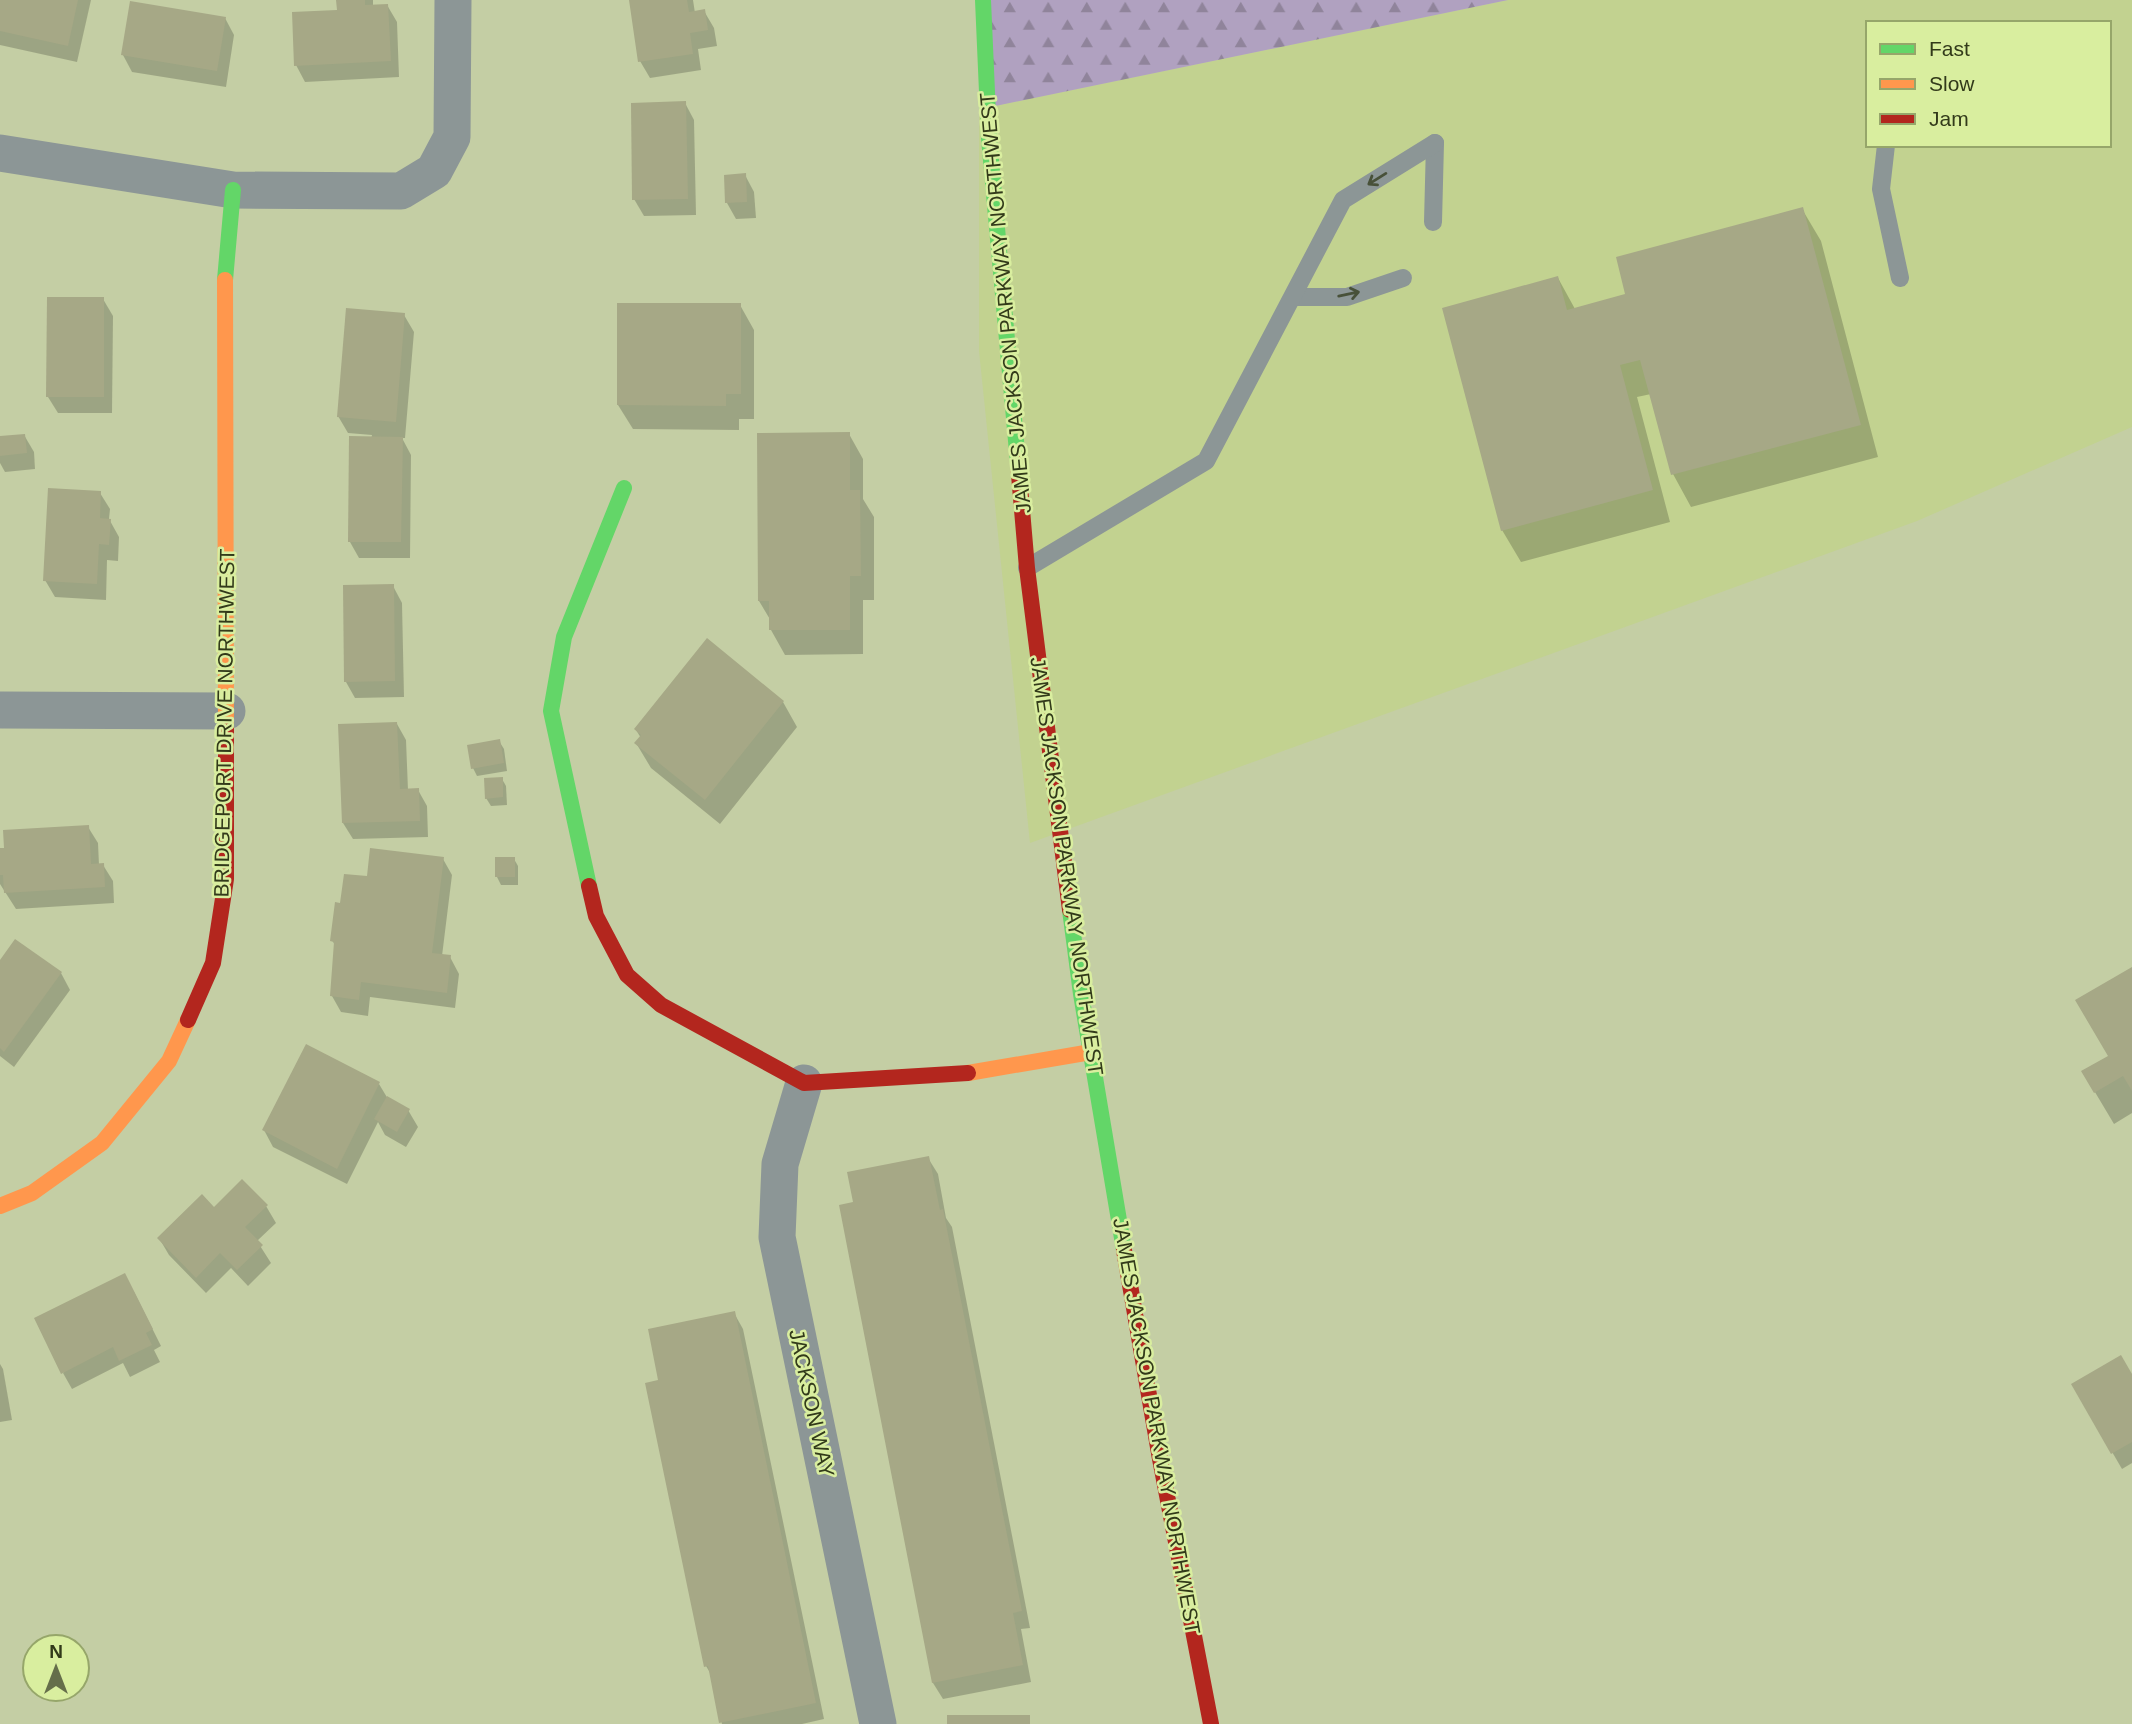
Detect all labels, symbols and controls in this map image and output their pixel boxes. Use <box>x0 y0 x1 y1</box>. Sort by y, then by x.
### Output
legend <box>1866 21 2111 147</box>
text: Fast <box>1929 37 1970 60</box>
text: Slow <box>1929 72 1975 95</box>
street label: JAMES JACKSON PARKWAY NORTHWEST <box>975 91 1035 514</box>
text: Jam <box>1929 107 1969 130</box>
one-way arrow <box>1368 172 1388 186</box>
one-way arrow <box>1337 287 1360 301</box>
street label: BRIDGEPORT DRIVE NORTHWEST <box>209 548 239 898</box>
street label: JAMES JACKSON PARKWAY NORTHWEST <box>1026 655 1108 1077</box>
street label: JAMES JACKSON PARKWAY NORTHWEST <box>1109 1216 1205 1636</box>
street label: JACKSON WAY <box>785 1327 839 1479</box>
north arrow <box>21 1633 91 1703</box>
text: N <box>49 1641 63 1662</box>

